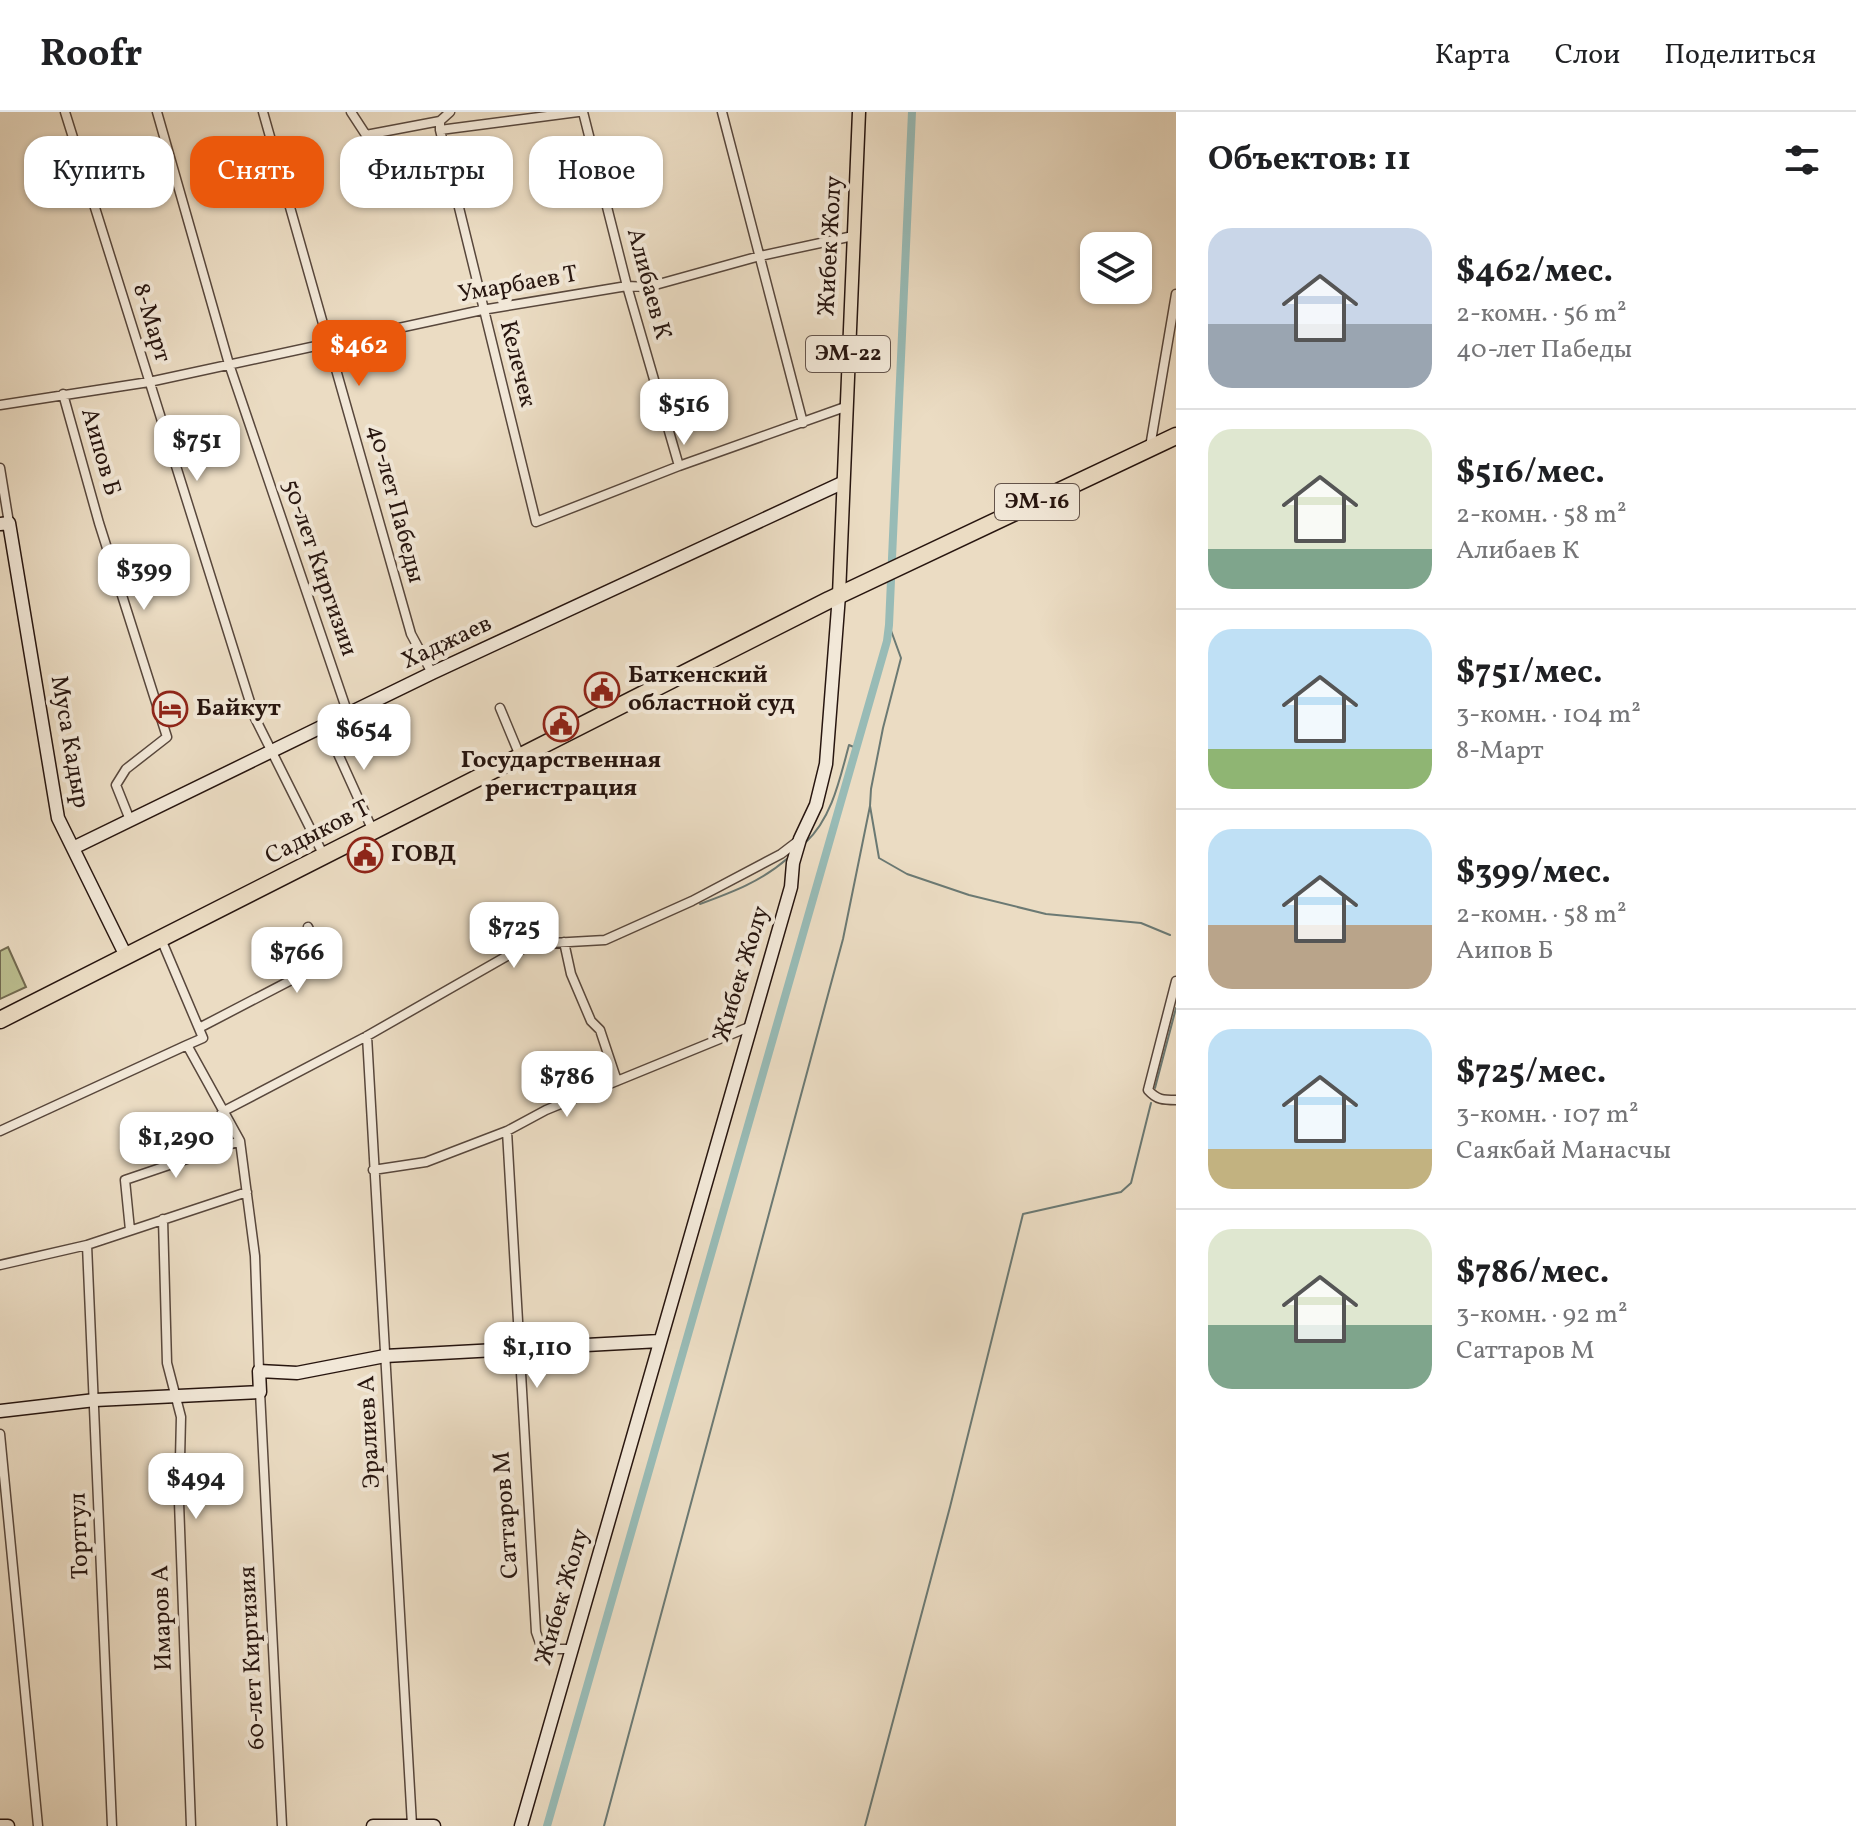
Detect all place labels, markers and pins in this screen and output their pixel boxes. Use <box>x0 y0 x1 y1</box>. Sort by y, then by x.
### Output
pin: $462 <box>312 320 406 388</box>
pin: $516 <box>637 379 731 447</box>
pin: $751 <box>150 415 244 483</box>
pin: $399 <box>97 544 191 612</box>
place label: Баткенский областной суд <box>628 659 795 721</box>
public building icon: Баткенский областной суд <box>583 671 621 709</box>
hotel icon: Байкут <box>151 690 189 728</box>
place label: Байкут <box>196 692 281 726</box>
pin: $654 <box>317 704 411 772</box>
public building icon: Государственная регистрация <box>542 705 580 743</box>
place label: Государственная регистрация <box>461 744 661 806</box>
public building icon: ГОВД <box>346 836 384 874</box>
place label: ГОВД <box>391 838 456 872</box>
pin: $725 <box>467 902 561 970</box>
pin: $766 <box>250 927 344 995</box>
pin: $786 <box>520 1051 614 1119</box>
pin: $1,290 <box>111 1112 241 1180</box>
pin: $1,110 <box>472 1322 602 1390</box>
pin: $494 <box>149 1453 243 1521</box>

